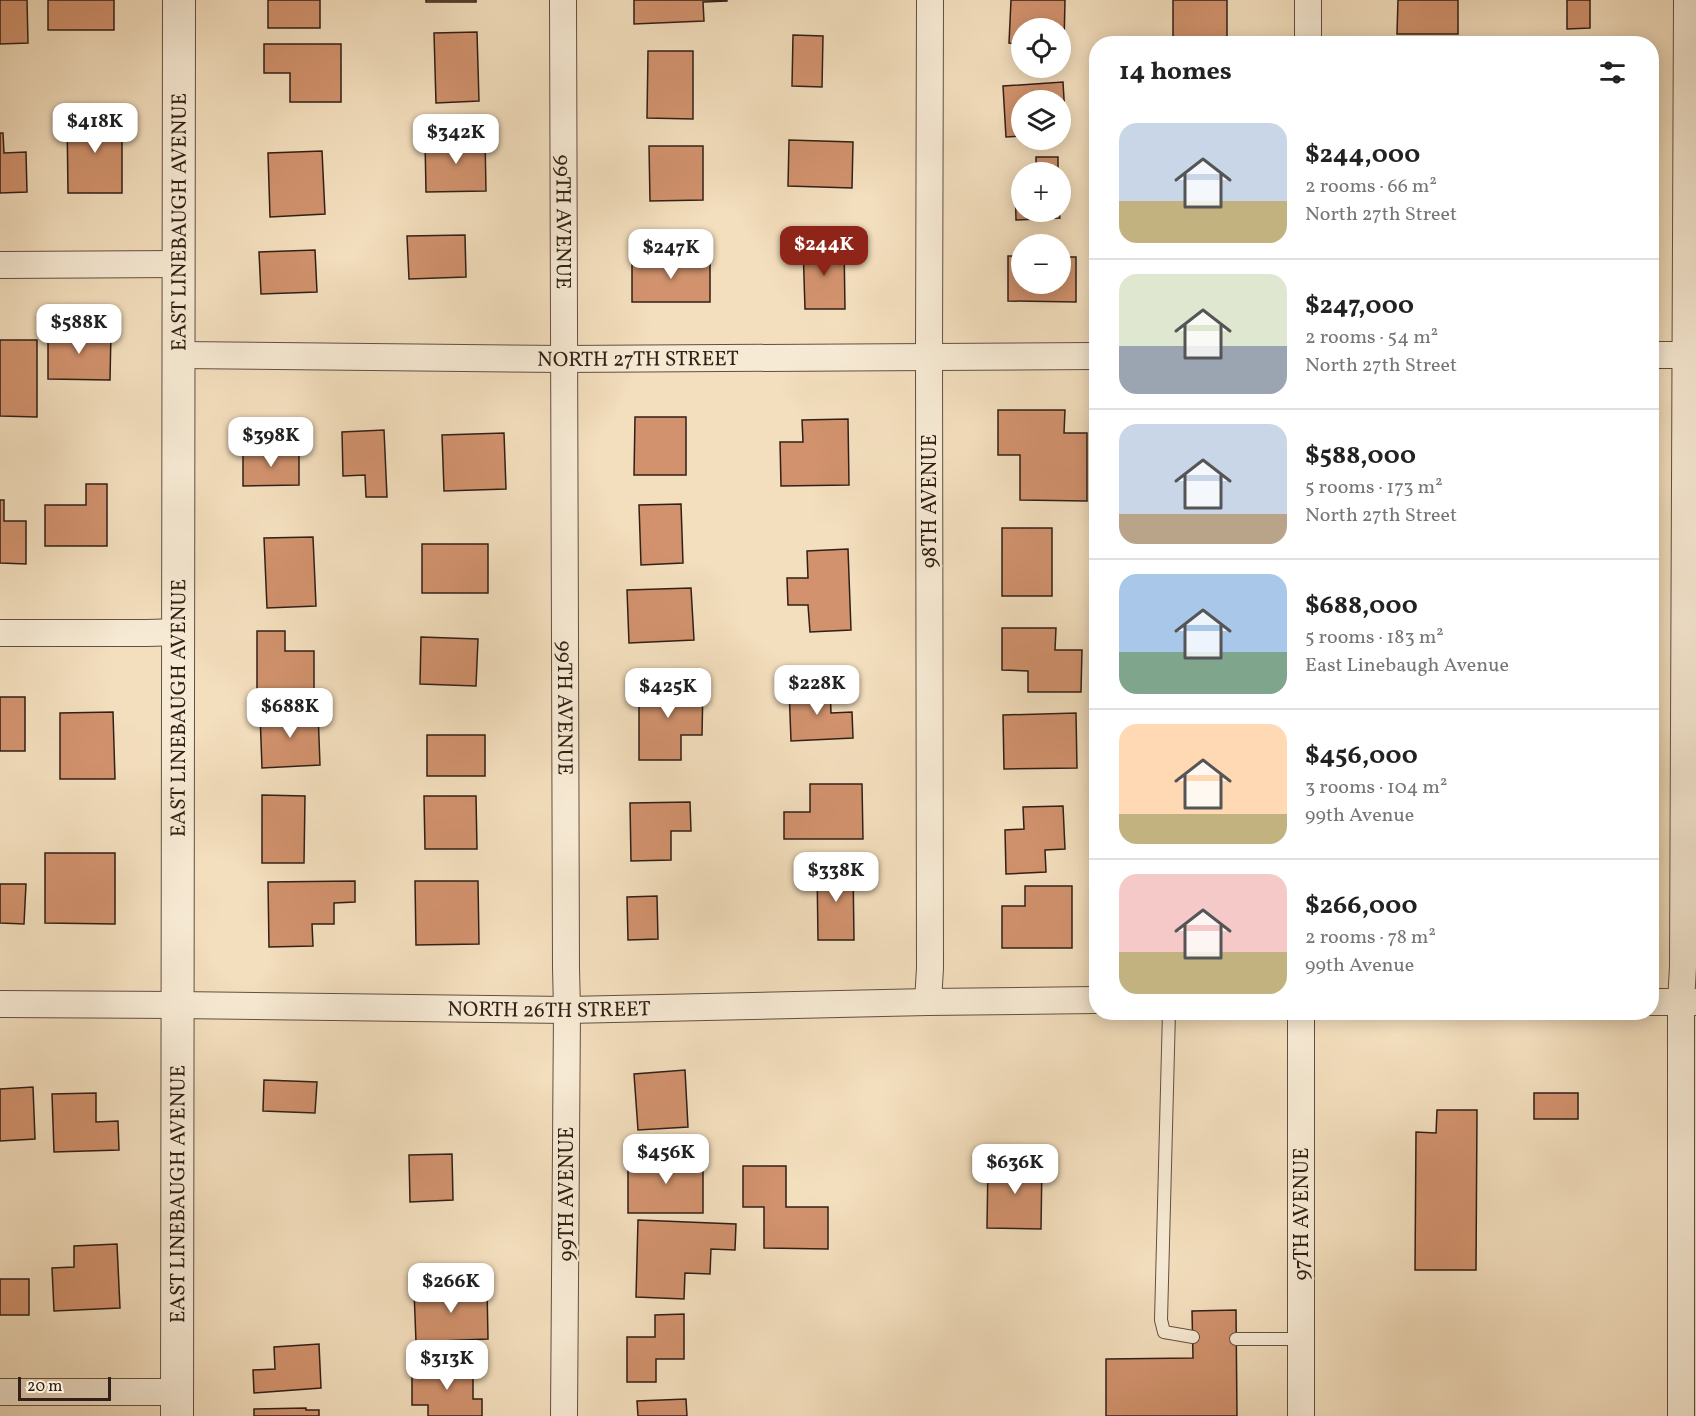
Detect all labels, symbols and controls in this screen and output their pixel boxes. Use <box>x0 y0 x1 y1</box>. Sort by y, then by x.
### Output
map controls <box>1011 18 1071 294</box>
button: locate <box>1011 18 1071 78</box>
text: 14 homes <box>1119 54 1232 90</box>
icon: filters <box>1596 56 1629 89</box>
button: layers <box>1011 90 1071 150</box>
street label: EAST LINEBAUGH AVENUE <box>166 93 195 351</box>
pin: $418K <box>53 103 137 154</box>
text: $418K <box>67 108 123 136</box>
pin: $342K <box>414 114 498 165</box>
text: $342K <box>427 119 485 147</box>
text: $244,000 <box>1305 137 1420 173</box>
icon: home <box>1167 147 1239 219</box>
street label: 99TH AVENUE <box>547 155 577 289</box>
button: + <box>1011 162 1071 222</box>
text: 2 rooms · 66 m² <box>1305 173 1437 201</box>
text: North 27th Street <box>1305 201 1457 229</box>
pin: $244K <box>782 226 866 277</box>
pin: $247K <box>629 229 713 280</box>
text: $244K <box>794 231 854 259</box>
text: $247K <box>642 234 700 262</box>
button: − <box>1011 234 1071 294</box>
text: $247,000 <box>1305 288 1414 324</box>
icon: home <box>1167 298 1239 370</box>
pin: $588K <box>37 304 121 355</box>
text: $588K <box>50 309 108 337</box>
text: 2 rooms · 54 m² <box>1305 324 1438 352</box>
street label: NORTH 27TH STREET <box>537 345 739 375</box>
text: North 27th Street <box>1305 352 1457 380</box>
pin: $398K <box>229 417 313 468</box>
text: $398K <box>242 422 300 450</box>
street label: 98TH AVENUE <box>916 434 945 568</box>
text: $588,000 <box>1305 438 1416 474</box>
icon: home <box>1167 448 1239 520</box>
text: 5 rooms · 173 m² <box>1305 474 1443 502</box>
text: North 27th Street <box>1305 502 1457 530</box>
street label: EAST LINEBAUGH AVENUE <box>165 579 194 837</box>
text: $688,000 <box>1305 588 1418 624</box>
icon: home <box>1167 598 1239 670</box>
text: 5 rooms · 183 m² <box>1305 624 1444 652</box>
street label: 99TH AVENUE <box>549 641 578 775</box>
text: East Linebaugh Avenue <box>1305 652 1509 680</box>
pin: $228K <box>775 665 859 716</box>
pin: $425K <box>626 668 710 719</box>
text: $228K <box>788 670 846 698</box>
text: $425K <box>639 673 697 701</box>
pin: $688K <box>248 688 332 739</box>
text: $688K <box>261 693 319 721</box>
text: $456,000 <box>1305 738 1418 774</box>
icon: home <box>1167 748 1239 820</box>
text: 3 rooms · 104 m² <box>1305 774 1447 802</box>
text: 99th Avenue <box>1305 802 1414 830</box>
pin: $338K <box>794 852 878 903</box>
text: $338K <box>808 857 864 885</box>
text: $266,000 <box>1305 888 1418 924</box>
icon: home <box>1167 898 1239 970</box>
text: 2 rooms · 78 m² <box>1305 924 1436 952</box>
text: 99th Avenue <box>1305 952 1414 980</box>
street label: NORTH 26TH STREET <box>447 995 651 1026</box>
street label: EAST LINEBAUGH AVENUE <box>164 1065 193 1323</box>
street label: 99TH AVENUE <box>553 1127 582 1261</box>
pin: $456K <box>624 1134 708 1185</box>
text: $456K <box>637 1139 695 1167</box>
pin: $636K <box>973 1144 1057 1195</box>
street label: 97TH AVENUE <box>1288 1147 1317 1281</box>
text: $636K <box>986 1149 1044 1177</box>
pin: $266K <box>409 1263 493 1314</box>
text: $266K <box>422 1268 480 1296</box>
pin: $313K <box>405 1340 489 1391</box>
text: $313K <box>420 1345 474 1373</box>
scale bar <box>18 1374 111 1402</box>
text: 20 m <box>27 1376 62 1398</box>

